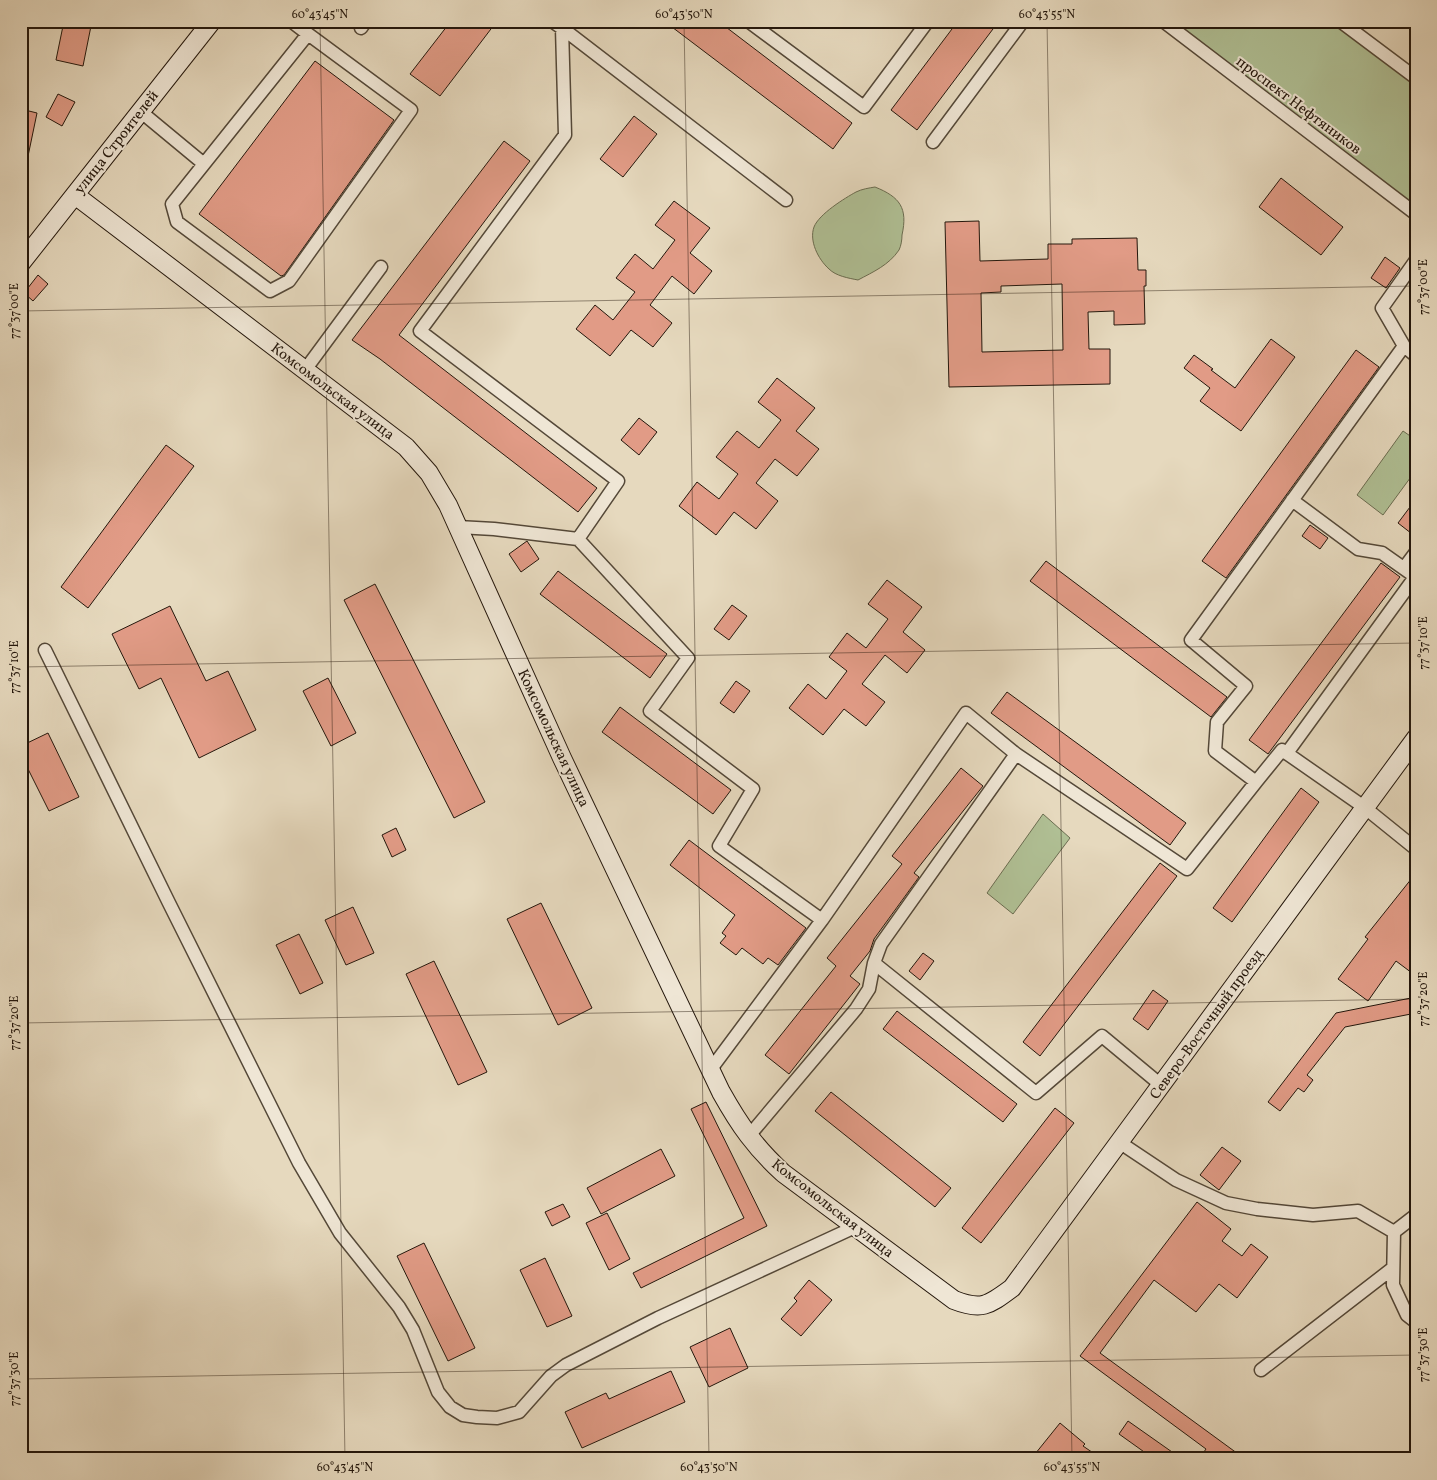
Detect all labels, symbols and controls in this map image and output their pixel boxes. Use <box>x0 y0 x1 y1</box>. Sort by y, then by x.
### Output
text: 60°43'45"N <box>292 7 348 23</box>
text: 60°43'50"N <box>655 7 713 23</box>
text: 60°43'55"N <box>1019 7 1075 23</box>
street label: проспект Нефтяников <box>1231 52 1365 160</box>
street label: улица Строителей <box>70 87 164 199</box>
text: 77°37'00"E <box>1416 259 1432 315</box>
text: 77°37'00"E <box>7 283 23 339</box>
street label: Комсомольская улица <box>266 339 398 446</box>
text: 77°37'10"E <box>1416 616 1432 670</box>
text: 77°37'10"E <box>7 640 23 694</box>
street label: Комсомольская улица <box>511 666 594 811</box>
street label: Северо-Восточный проезд <box>1146 945 1269 1104</box>
text: 77°37'20"E <box>1416 972 1432 1027</box>
text: 77°37'20"E <box>7 996 23 1051</box>
street label: Комсомольская улица <box>766 1155 898 1264</box>
text: 77°37'30"E <box>1416 1328 1432 1382</box>
text: 77°37'30"E <box>7 1352 23 1406</box>
text: 60°43'45"N <box>317 1460 373 1476</box>
text: 60°43'50"N <box>680 1460 738 1476</box>
text: 60°43'55"N <box>1044 1460 1100 1476</box>

